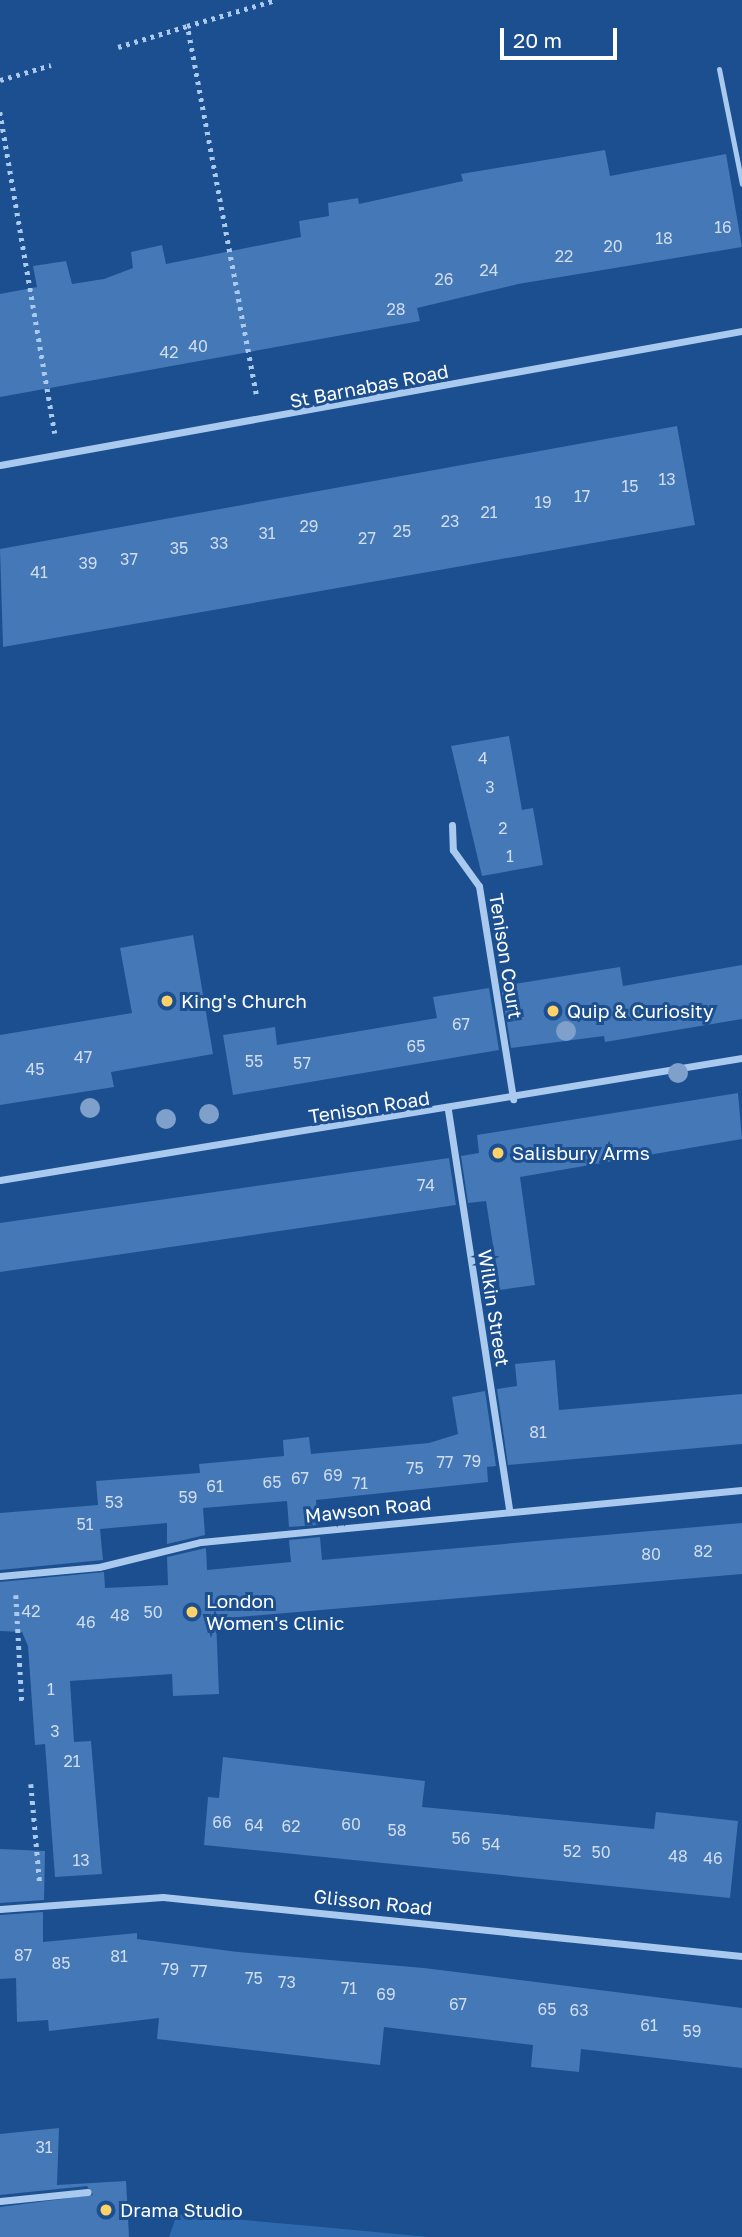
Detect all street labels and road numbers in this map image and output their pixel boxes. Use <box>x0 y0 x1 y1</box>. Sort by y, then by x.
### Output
street label: St Barnabas Road <box>288 359 450 413</box>
street label: Tenison Court <box>485 892 527 1020</box>
street label: Tenison Road <box>307 1086 431 1128</box>
street label: Wilkin Street <box>474 1248 514 1368</box>
street label: Mawson Road <box>304 1491 432 1527</box>
street label: Glisson Road <box>313 1884 433 1920</box>

